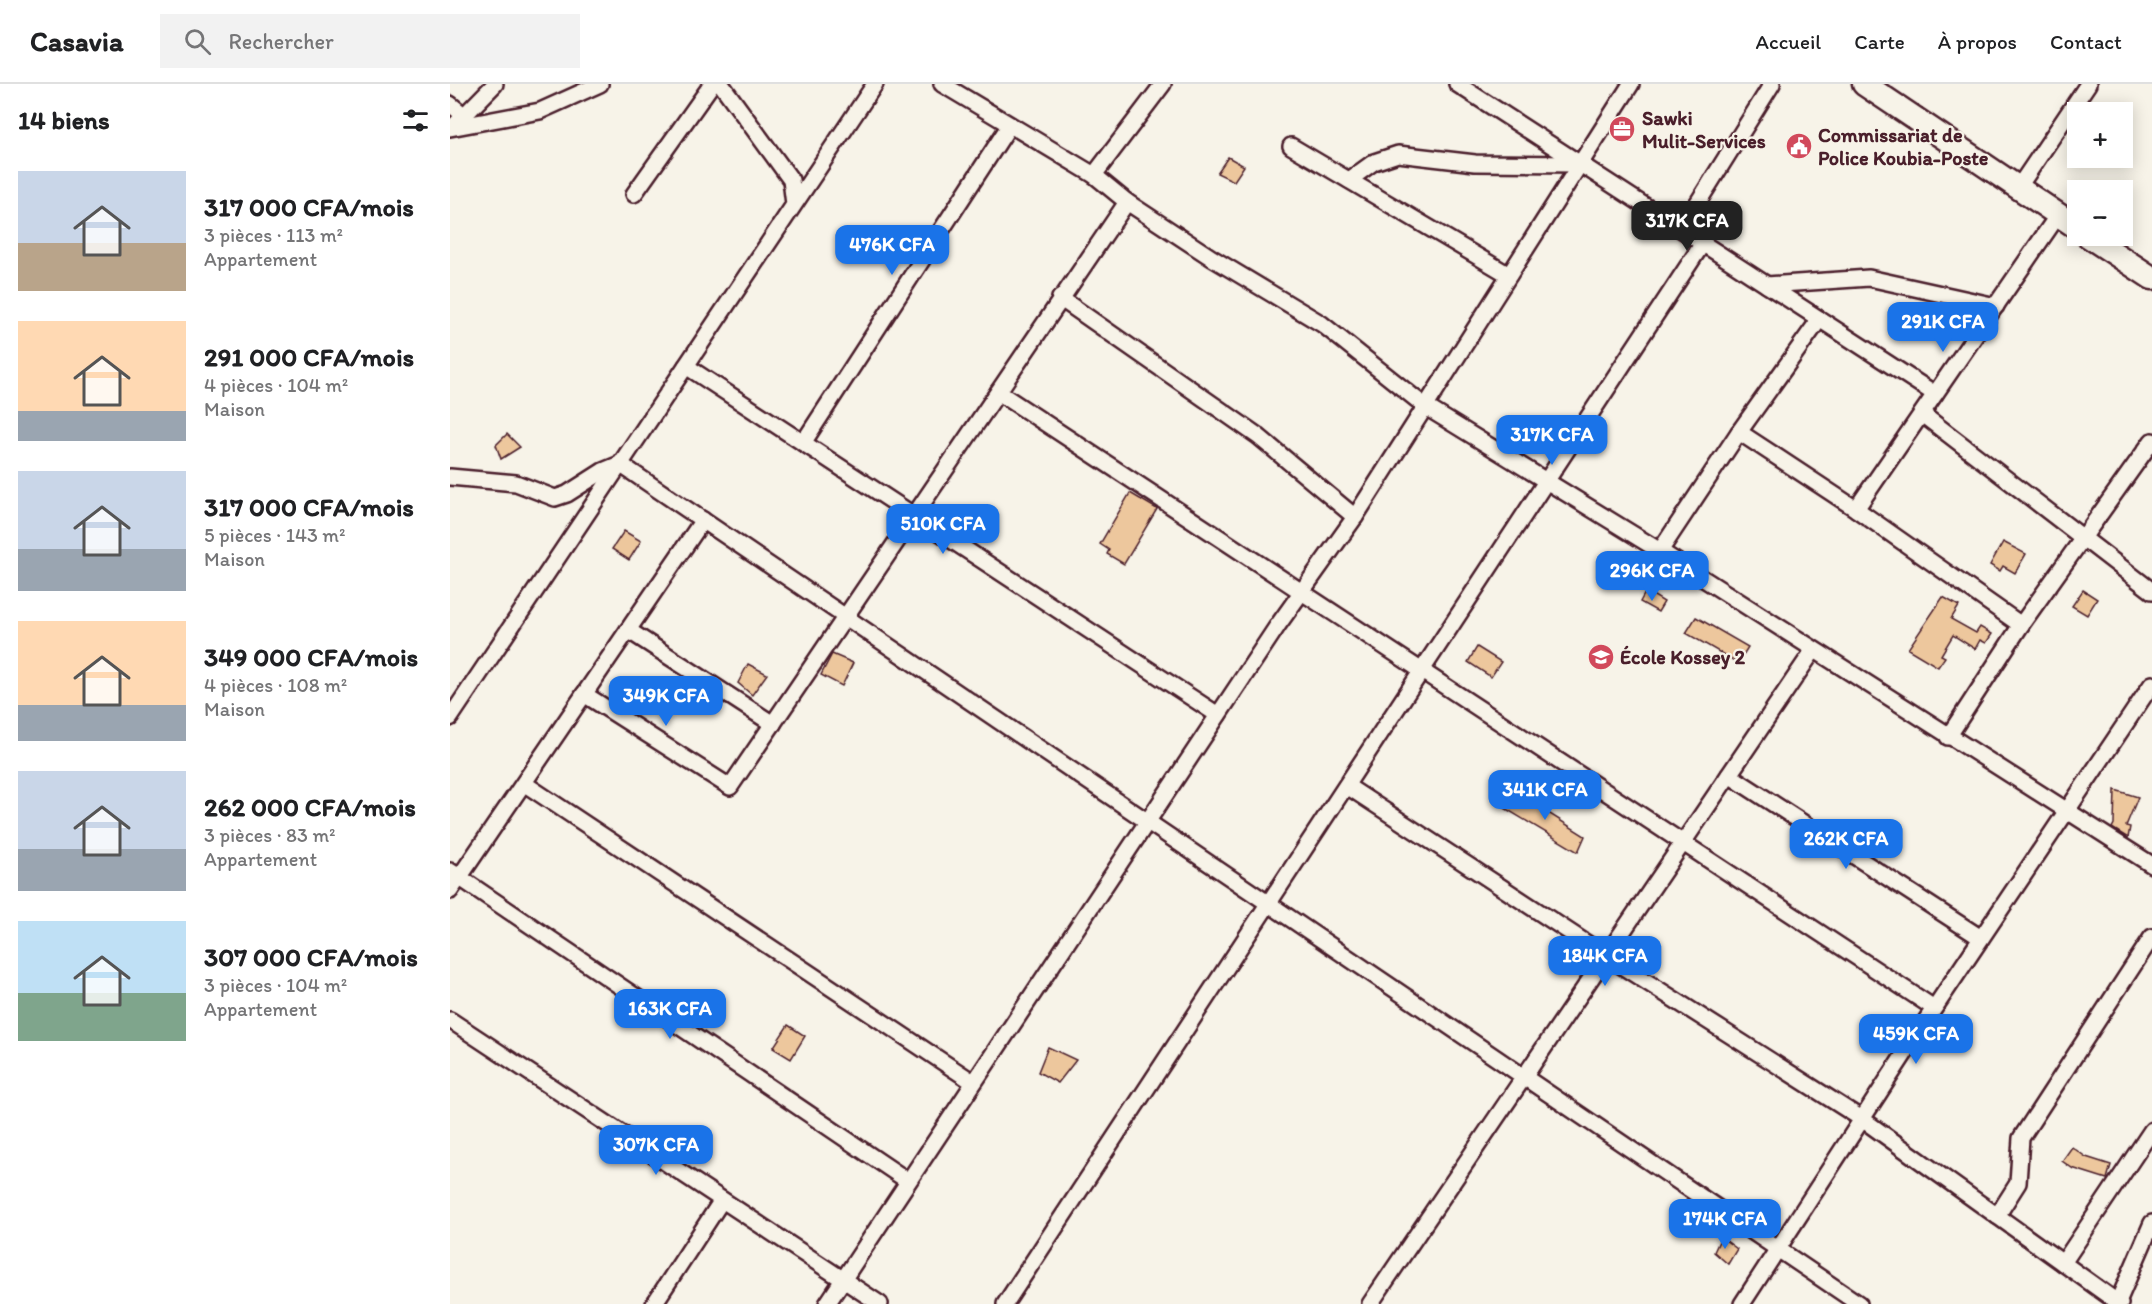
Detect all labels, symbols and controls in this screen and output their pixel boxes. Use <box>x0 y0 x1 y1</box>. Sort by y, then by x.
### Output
search box <box>160 14 580 68</box>
text: Casavia <box>30 24 124 58</box>
icon: search <box>181 25 214 58</box>
text: Rechercher <box>229 28 334 55</box>
text: Accueil <box>1756 29 1821 54</box>
text: Carte <box>1854 29 1905 54</box>
text: À propos <box>1938 29 2017 54</box>
text: Contact <box>2050 29 2122 54</box>
map controls <box>2067 102 2133 246</box>
button: + <box>2067 102 2133 168</box>
text: 14 biens <box>18 104 110 136</box>
icon: filters <box>399 104 432 137</box>
place label: Sawki Mulit-Services <box>1642 106 1766 153</box>
office icon: Sawki Mulit-Services <box>1607 114 1637 144</box>
place label: Commissariat de Police Koubia-Poste <box>1818 123 1989 170</box>
public building icon: Commissariat de Police Koubia-Poste <box>1784 131 1814 161</box>
button: − <box>2067 180 2133 246</box>
text: 317 000 CFA/mois <box>204 191 414 223</box>
icon: home <box>66 195 138 267</box>
pin: 317K CFA <box>1625 201 1749 252</box>
text: 317K CFA <box>1645 208 1729 232</box>
text: 3 pièces · 113 m² <box>204 223 343 247</box>
pin: 476K CFA <box>830 225 954 276</box>
text: 476K CFA <box>849 232 935 256</box>
text: Appartement <box>204 247 317 271</box>
pin: 291K CFA <box>1881 302 2005 353</box>
text: 291K CFA <box>1901 309 1985 333</box>
text: 291 000 CFA/mois <box>204 341 414 373</box>
icon: home <box>66 345 138 417</box>
text: 4 pièces · 104 m² <box>204 373 348 397</box>
text: Maison <box>204 397 265 421</box>
pin: 317K CFA <box>1490 415 1614 466</box>
text: 317K CFA <box>1510 422 1594 446</box>
text: 317 000 CFA/mois <box>204 491 414 523</box>
icon: home <box>66 495 138 567</box>
pin: 510K CFA <box>881 504 1005 555</box>
text: 510K CFA <box>900 511 986 535</box>
text: 5 pièces · 143 m² <box>204 523 345 547</box>
text: Maison <box>204 547 265 571</box>
pin: 296K CFA <box>1590 551 1714 602</box>
text: 296K CFA <box>1610 558 1694 582</box>
text: 349 000 CFA/mois <box>204 641 418 673</box>
school or university icon: École Kossey 2 <box>1586 642 1616 672</box>
icon: home <box>66 645 138 717</box>
place label: École Kossey 2 <box>1620 645 1746 670</box>
text: 4 pièces · 108 m² <box>204 673 347 697</box>
pin: 349K CFA <box>604 676 728 727</box>
text: 349K CFA <box>623 683 709 707</box>
text: Maison <box>204 697 265 721</box>
pin: 341K CFA <box>1483 770 1607 821</box>
text: 341K CFA <box>1502 777 1588 801</box>
text: 262 000 CFA/mois <box>204 791 416 823</box>
icon: home <box>66 795 138 867</box>
pin: 262K CFA <box>1784 819 1908 870</box>
text: 3 pièces · 83 m² <box>204 823 335 847</box>
text: 262K CFA <box>1804 826 1888 850</box>
text: Appartement <box>204 847 317 871</box>
pin: 184K CFA <box>1543 936 1667 987</box>
text: 307 000 CFA/mois <box>204 941 418 973</box>
text: 184K CFA <box>1562 943 1648 967</box>
icon: home <box>66 945 138 1017</box>
text: 3 pièces · 104 m² <box>204 973 347 997</box>
pin: 163K CFA <box>608 989 732 1040</box>
text: 163K CFA <box>628 996 712 1020</box>
text: Appartement <box>204 997 317 1021</box>
pin: 459K CFA <box>1854 1014 1978 1065</box>
text: 459K CFA <box>1873 1021 1959 1045</box>
pin: 307K CFA <box>594 1125 718 1176</box>
text: 307K CFA <box>613 1132 699 1156</box>
pin: 174K CFA <box>1663 1199 1787 1250</box>
text: 174K CFA <box>1683 1206 1767 1230</box>

